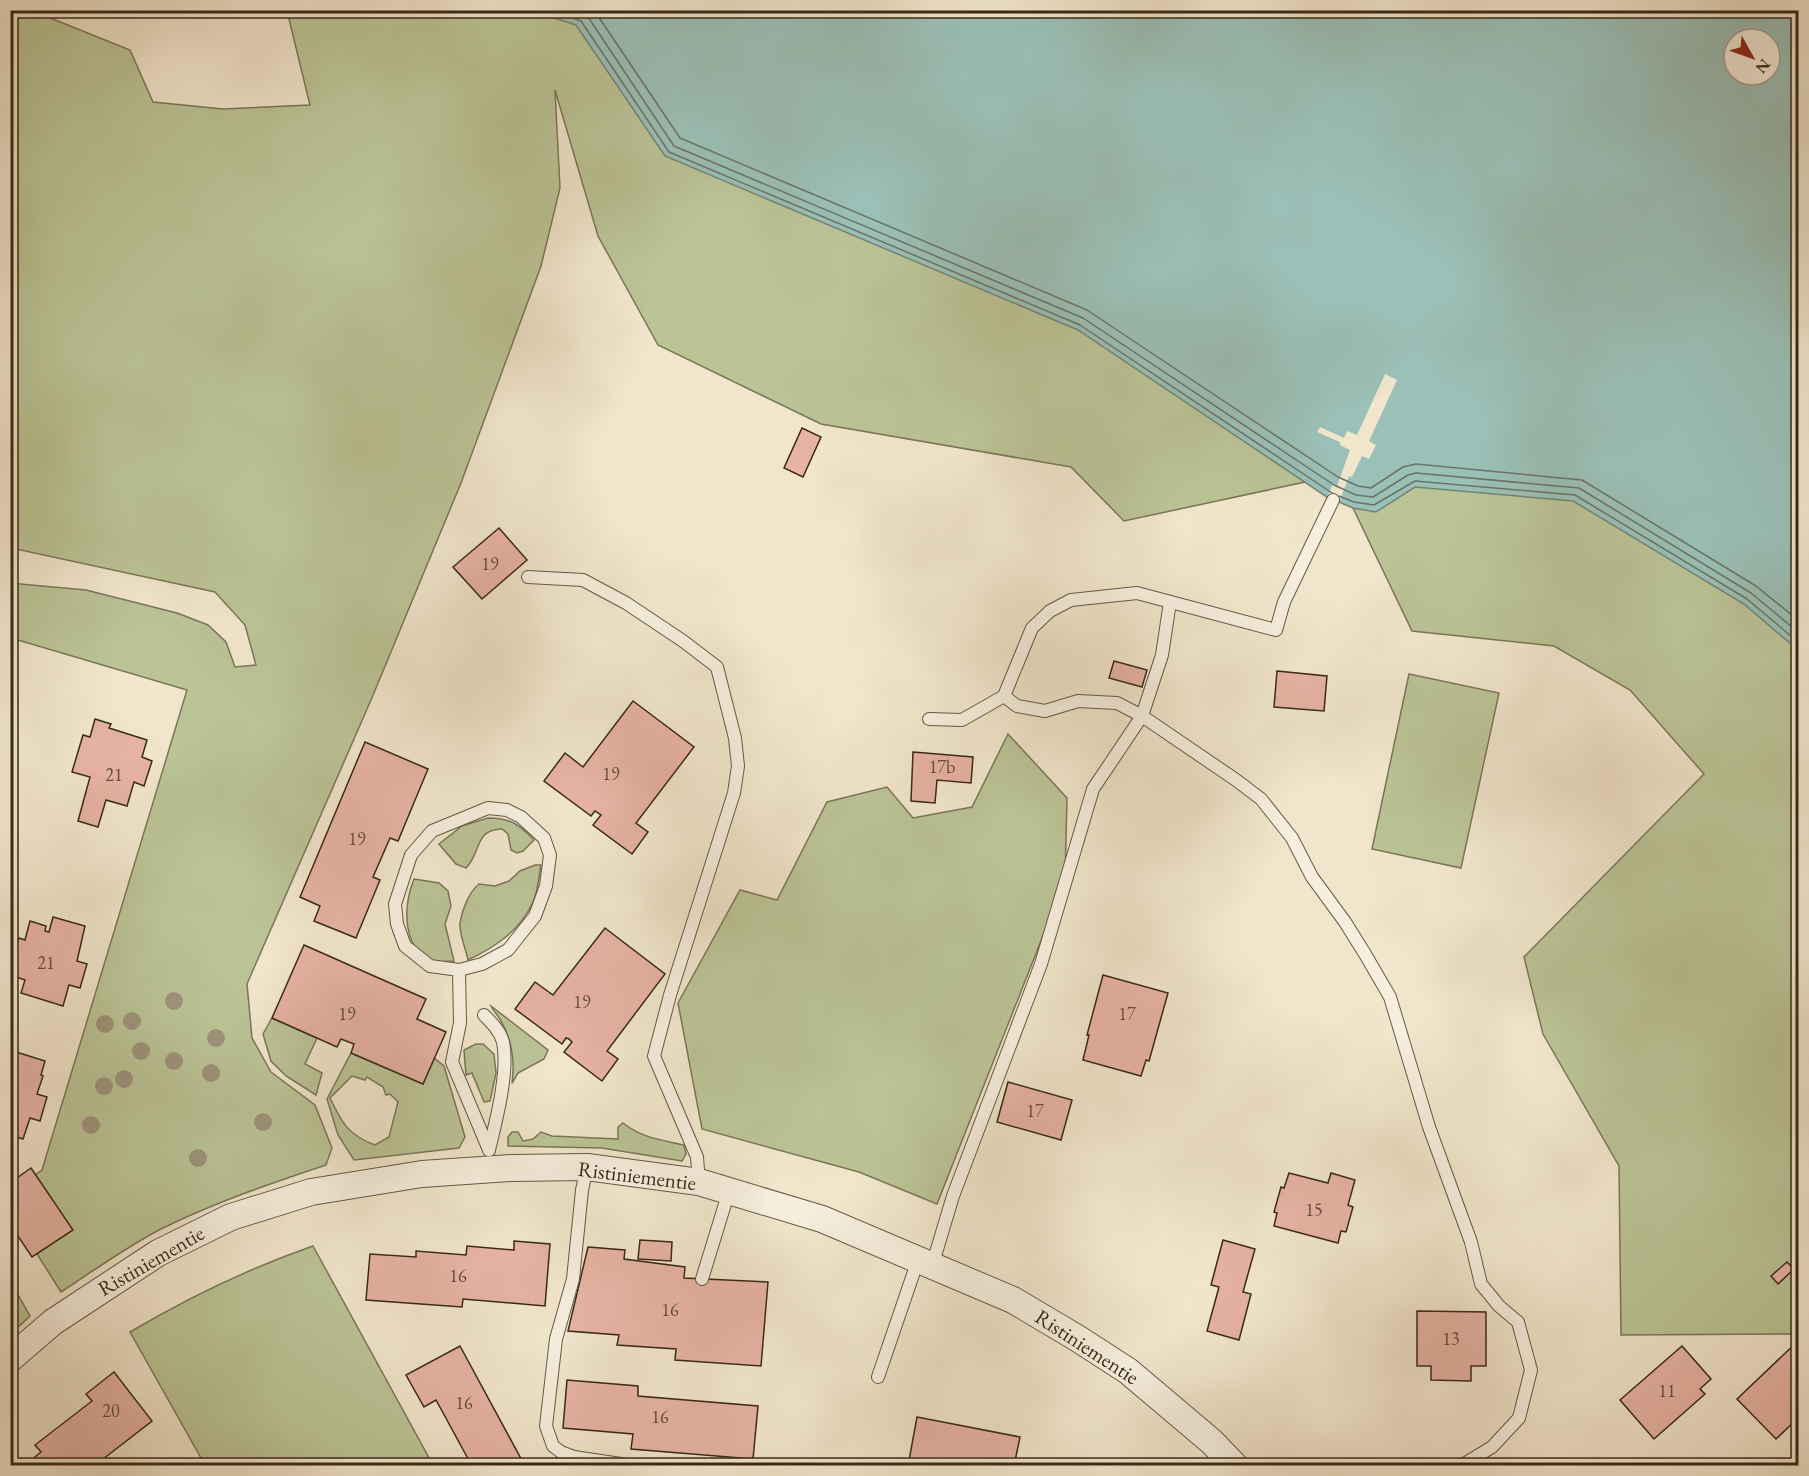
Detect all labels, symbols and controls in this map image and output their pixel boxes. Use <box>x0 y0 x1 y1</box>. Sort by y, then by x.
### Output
north arrow <box>1722 27 1782 87</box>
text: N <box>1751 55 1775 78</box>
house number: 19 <box>481 552 499 575</box>
house number: 17b <box>929 755 955 778</box>
house number: 19 <box>602 762 620 785</box>
house number: 21 <box>105 763 123 786</box>
house number: 19 <box>348 827 366 850</box>
house number: 21 <box>37 951 55 974</box>
house number: 19 <box>573 990 591 1013</box>
house number: 19 <box>338 1002 356 1025</box>
house number: 17 <box>1118 1002 1136 1025</box>
house number: 17 <box>1026 1099 1044 1122</box>
street label: Ristiniementie <box>577 1155 698 1196</box>
house number: 15 <box>1305 1198 1323 1221</box>
street label: Ristiniementie <box>93 1219 209 1302</box>
house number: 16 <box>449 1264 467 1287</box>
house number: 16 <box>661 1298 679 1321</box>
street label: Ristiniementie <box>1030 1303 1144 1390</box>
house number: 13 <box>1442 1327 1460 1350</box>
house number: 11 <box>1658 1379 1676 1402</box>
house number: 16 <box>455 1391 473 1414</box>
house number: 20 <box>102 1399 120 1422</box>
house number: 16 <box>651 1405 669 1428</box>

